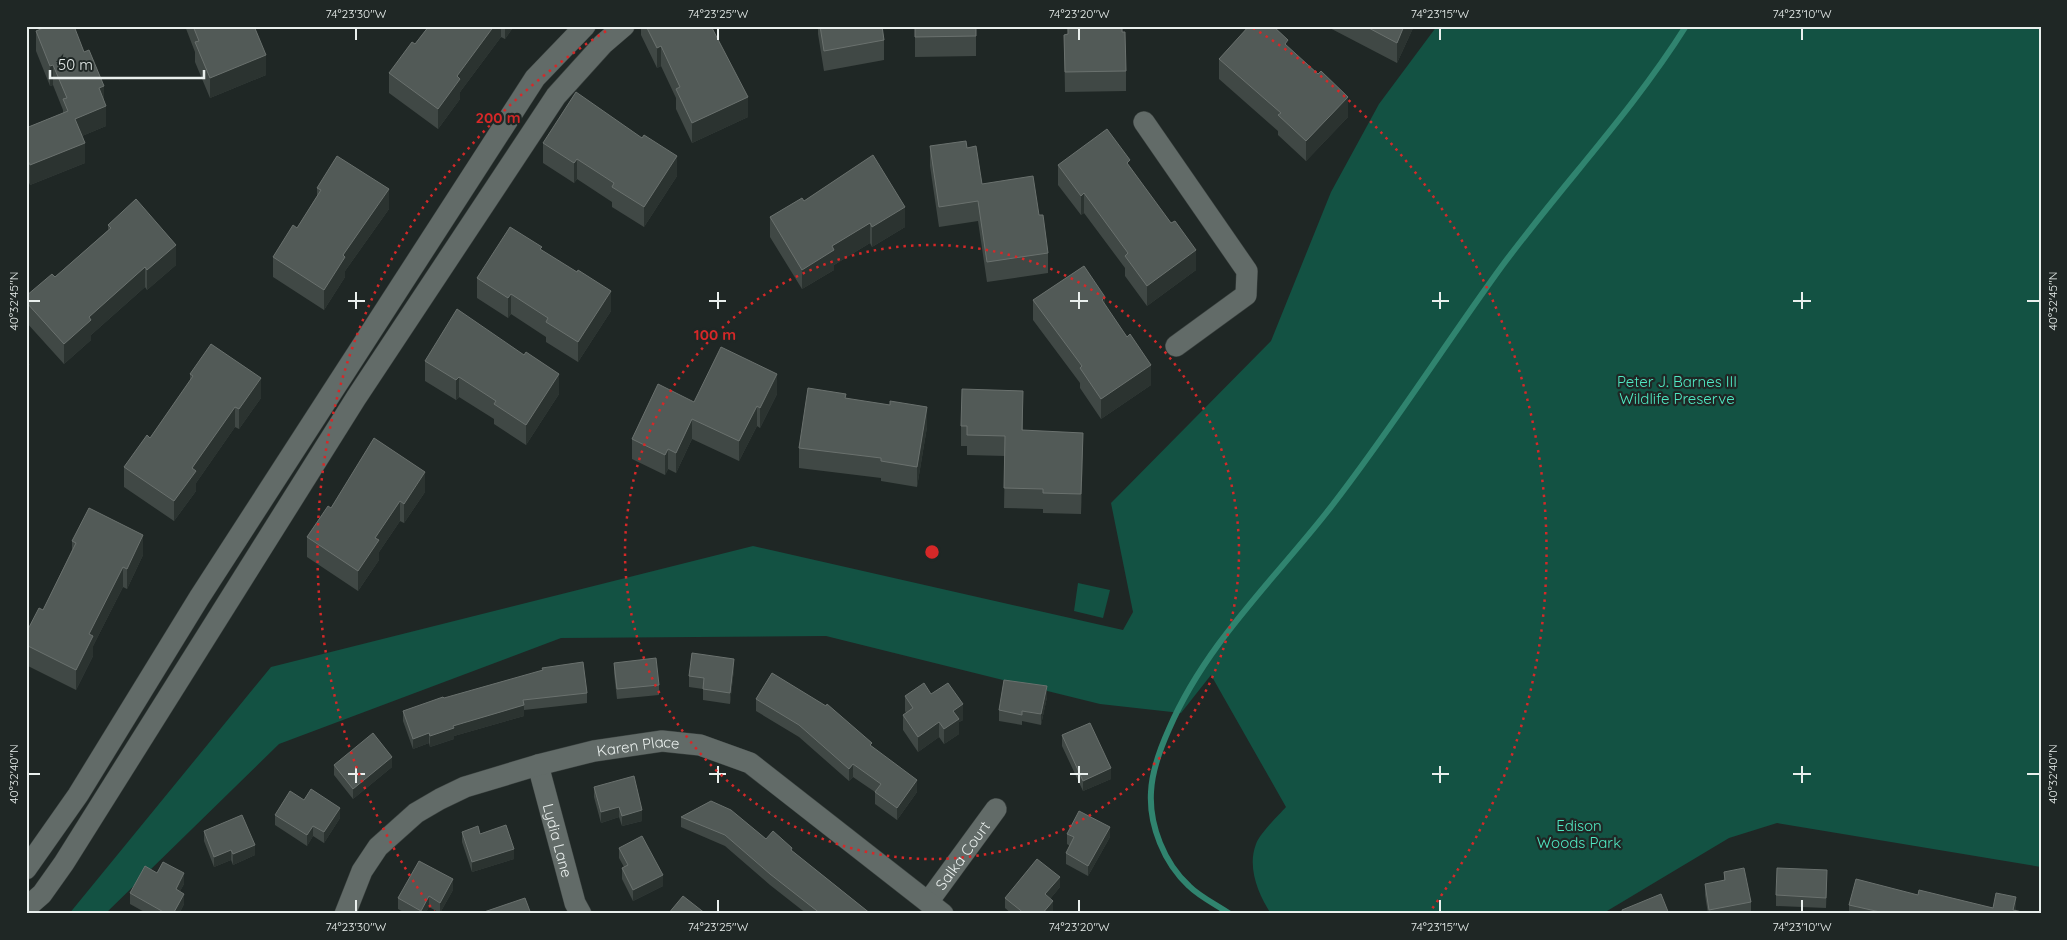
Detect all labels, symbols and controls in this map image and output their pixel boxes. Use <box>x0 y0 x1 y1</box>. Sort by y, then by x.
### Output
text: 74°23'30"W <box>326 6 387 21</box>
text: 74°23'25"W <box>688 6 749 21</box>
text: 74°23'20"W <box>1048 6 1110 21</box>
text: 74°23'15"W <box>1411 6 1470 21</box>
text: 74°23'10"W <box>1772 6 1832 21</box>
scale bar <box>50 48 204 80</box>
text: 50 m <box>58 55 93 74</box>
text: 200 m <box>476 108 521 127</box>
text: 40°32'45"N <box>6 272 21 331</box>
text: 40°32'45"N <box>2045 272 2060 331</box>
text: 100 m <box>694 325 736 344</box>
park label: Peter J. Barnes III Wildlife Preserve <box>1617 372 1737 408</box>
centre of rings <box>923 543 941 561</box>
street label: Karen Place <box>595 731 680 760</box>
text: 40°32'40"N <box>6 744 21 804</box>
text: 40°32'40"N <box>2045 744 2060 804</box>
street label: Lydia Lane <box>539 801 577 879</box>
park label: Edison Woods Park <box>1537 816 1621 852</box>
street label: Salka Court <box>931 817 994 893</box>
text: 74°23'30"W <box>326 919 387 934</box>
text: 74°23'25"W <box>688 919 749 934</box>
text: 74°23'20"W <box>1048 919 1110 934</box>
text: 74°23'15"W <box>1411 919 1470 934</box>
text: 74°23'10"W <box>1772 919 1832 934</box>

